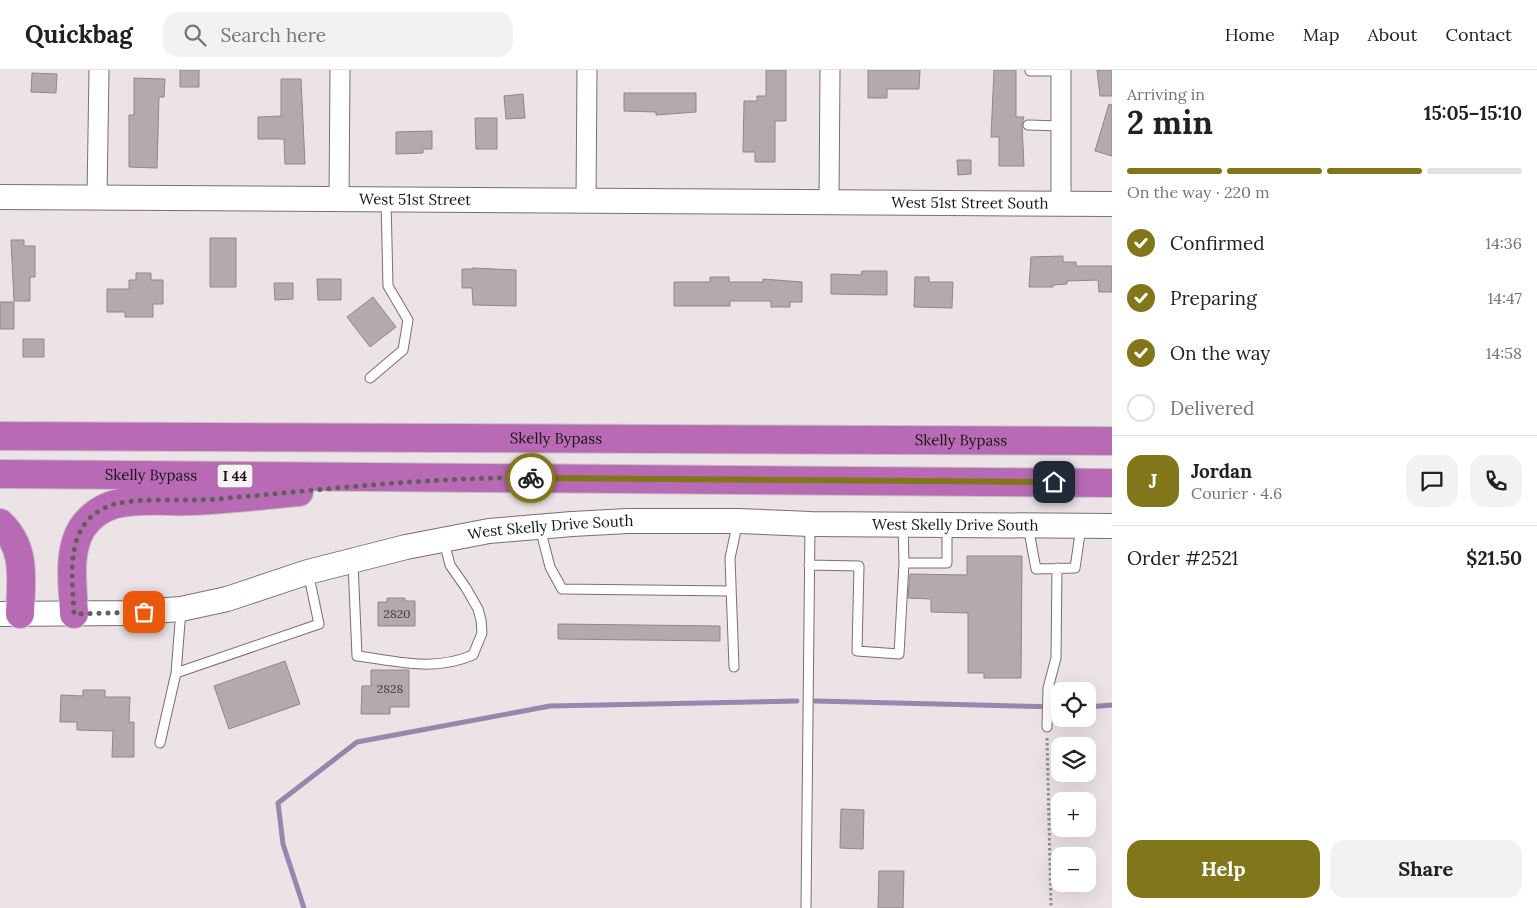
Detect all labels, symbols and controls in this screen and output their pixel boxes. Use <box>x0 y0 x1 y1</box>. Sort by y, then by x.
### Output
search box <box>163 12 513 57</box>
text: Quickbag <box>25 19 133 50</box>
icon: search <box>181 21 209 49</box>
text: Search here <box>221 23 326 47</box>
text: Home <box>1225 23 1275 46</box>
text: Map <box>1303 23 1339 46</box>
text: About <box>1367 23 1417 46</box>
text: Contact <box>1445 23 1512 46</box>
text: Arriving in <box>1127 84 1205 104</box>
text: 15:05–15:10 <box>1424 101 1522 125</box>
text: 2 min <box>1127 102 1213 143</box>
text: On the way · 220 m <box>1127 182 1270 202</box>
street label: West 51st Street <box>359 189 471 209</box>
street label: West 51st Street South <box>891 193 1049 213</box>
icon: check <box>1127 229 1155 257</box>
text: Confirmed <box>1170 231 1265 255</box>
text: 14:36 <box>1485 233 1522 253</box>
icon: check <box>1127 284 1155 312</box>
text: Preparing <box>1170 286 1257 310</box>
text: 14:47 <box>1487 288 1522 308</box>
icon: check <box>1127 339 1155 367</box>
text: On the way <box>1170 341 1270 365</box>
text: 14:58 <box>1486 343 1522 363</box>
text: Delivered <box>1170 396 1254 420</box>
street label: Skelly Bypass <box>510 428 602 448</box>
street label: Skelly Bypass <box>915 430 1007 450</box>
courier <box>506 453 556 503</box>
button: chat <box>1406 455 1458 507</box>
button: phone <box>1470 455 1522 507</box>
text: Jordan <box>1191 459 1252 483</box>
pin <box>1033 461 1075 503</box>
road number: I 44 <box>218 464 252 488</box>
icon: bike <box>517 464 545 492</box>
street label: Skelly Bypass <box>105 465 197 485</box>
icon: home <box>1040 468 1068 496</box>
text: J <box>1149 469 1157 493</box>
text: Courier · 4.6 <box>1191 483 1282 503</box>
street label: West Skelly Drive South <box>466 511 634 544</box>
street label: West Skelly Drive South <box>872 514 1039 535</box>
text: Order #2521 <box>1127 546 1239 570</box>
text: $21.50 <box>1466 546 1522 570</box>
pin <box>123 591 165 633</box>
icon: bag <box>130 598 158 626</box>
house number: 2820 <box>383 606 411 621</box>
house number: 2828 <box>377 681 403 696</box>
map controls <box>1051 682 1096 892</box>
button: locate <box>1051 682 1096 727</box>
button: layers <box>1051 737 1096 782</box>
button: + <box>1051 792 1096 837</box>
button: Help <box>1127 840 1320 898</box>
button: Share <box>1330 840 1522 898</box>
button: − <box>1051 847 1096 892</box>

